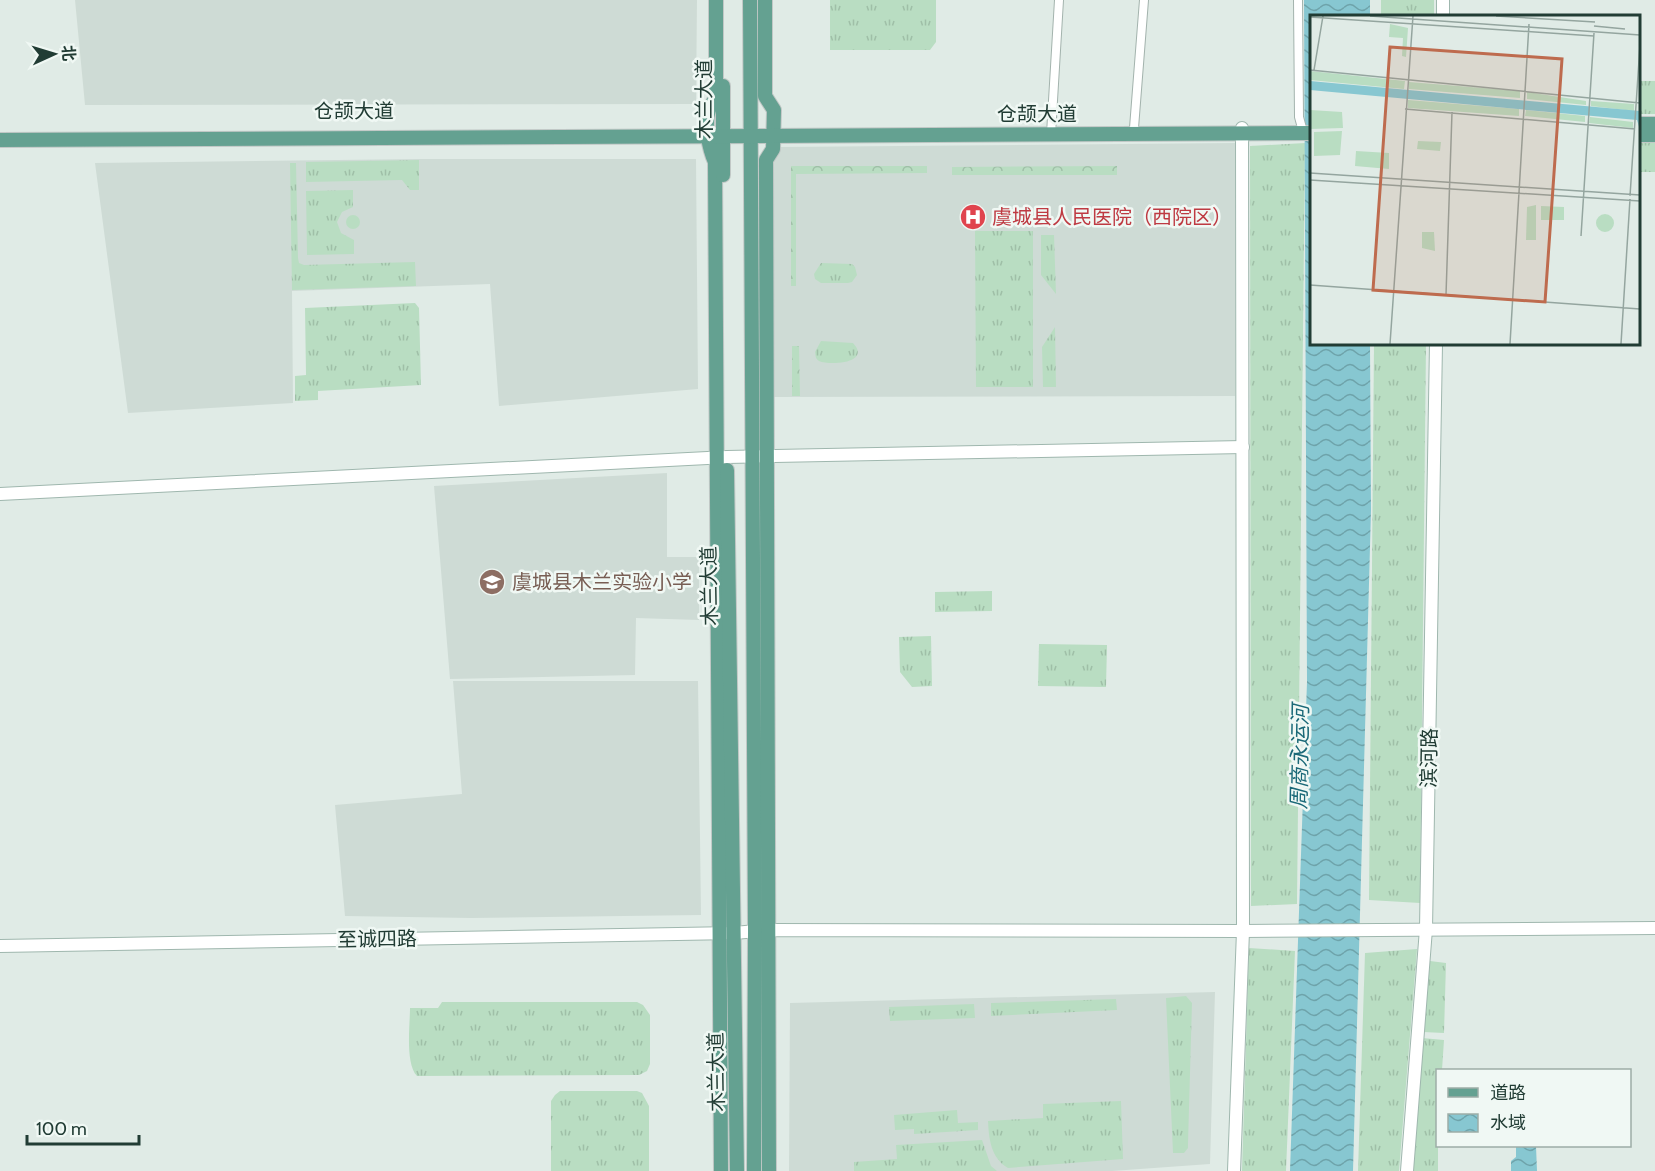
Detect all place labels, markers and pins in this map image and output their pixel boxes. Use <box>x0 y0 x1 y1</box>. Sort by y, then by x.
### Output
hospital icon: 虞城县人民医院（西院区） <box>958 202 988 232</box>
place label: 虞城县人民医院（西院区） <box>992 205 1232 229</box>
school or university icon: 虞城县木兰实验小学 <box>477 567 507 597</box>
place label: 虞城县木兰实验小学 <box>512 570 692 594</box>

